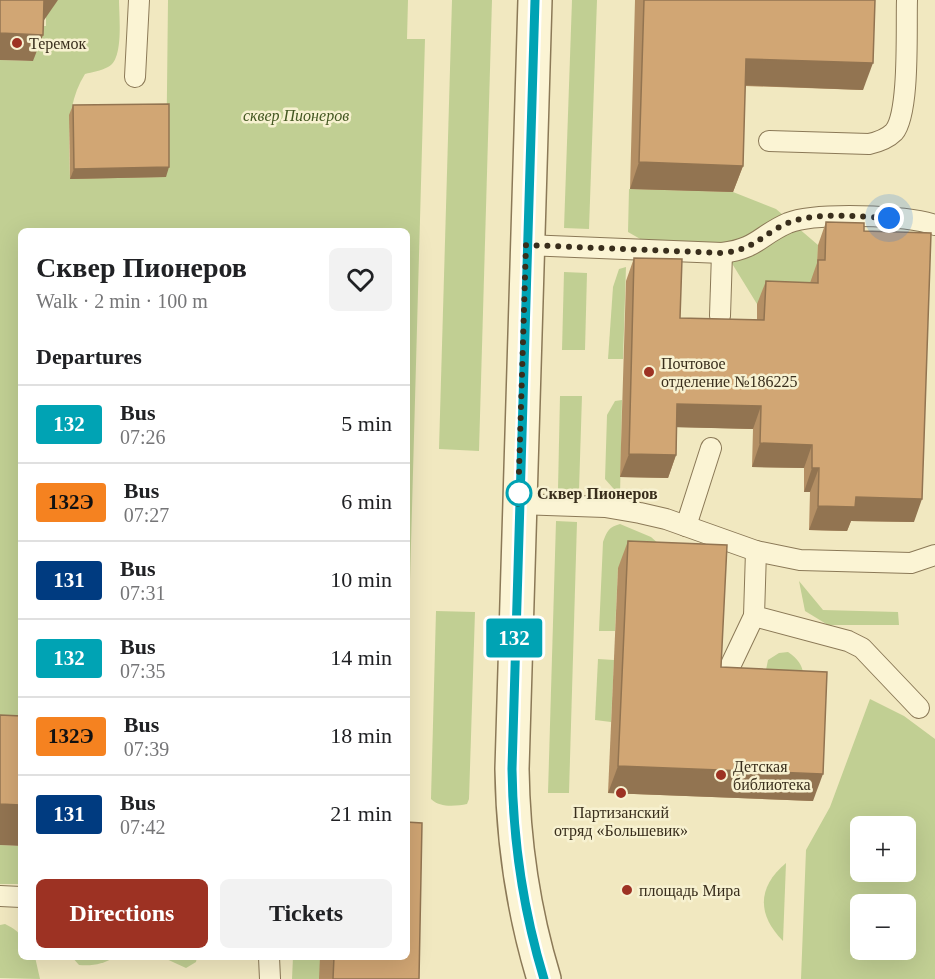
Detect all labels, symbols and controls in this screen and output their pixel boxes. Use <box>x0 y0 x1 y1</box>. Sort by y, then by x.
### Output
place label: Теремок <box>29 35 86 53</box>
marker: Теремок <box>10 36 24 50</box>
park label: сквер Пионеров <box>243 107 349 125</box>
your location <box>874 203 904 233</box>
button: heart <box>329 248 392 311</box>
text: Сквер Пионеров <box>36 252 247 283</box>
text: Walk · 2 min · 100 m <box>36 290 208 312</box>
text: Departures <box>36 344 142 369</box>
place label: Почтовое отделение №186225 <box>661 355 797 391</box>
marker: Почтовое отделение №186225 <box>642 365 656 379</box>
text: Bus <box>120 400 155 425</box>
text: 5 min <box>341 411 392 436</box>
text: 132 <box>53 412 85 436</box>
text: 07:26 <box>120 426 166 448</box>
text: Bus <box>124 478 159 503</box>
marker: Сквер Пионеров <box>506 480 532 506</box>
place label: Сквер Пионеров <box>537 485 658 503</box>
text: 6 min <box>341 489 392 514</box>
text: 132Э <box>48 490 94 514</box>
text: 07:27 <box>124 504 169 526</box>
text: Bus <box>120 556 155 581</box>
text: 10 min <box>330 567 392 592</box>
text: 131 <box>53 568 85 592</box>
text: 07:31 <box>120 582 166 604</box>
line badge: 132 <box>480 618 548 658</box>
text: 132 <box>498 626 530 650</box>
text: Bus <box>120 634 155 659</box>
text: 14 min <box>330 645 392 670</box>
text: 132 <box>53 646 85 670</box>
text: 07:35 <box>120 660 166 682</box>
text: Bus <box>124 712 159 737</box>
text: 18 min <box>330 723 392 748</box>
text: 132Э <box>48 724 94 748</box>
text: 07:39 <box>124 738 169 760</box>
place label: Детская библиотека <box>733 758 811 793</box>
marker: Детская библиотека <box>714 768 728 782</box>
marker: Партизанский отряд «Большевик» <box>614 786 628 800</box>
text: Bus <box>120 790 155 815</box>
text: 21 min <box>330 801 392 826</box>
text: 131 <box>53 802 85 826</box>
place label: Партизанский отряд «Большевик» <box>554 804 688 840</box>
text: 07:42 <box>120 816 166 838</box>
map controls <box>850 816 916 960</box>
button: + <box>850 816 916 882</box>
button: Directions <box>36 879 208 948</box>
button: Tickets <box>220 879 392 948</box>
place label: площадь Мира <box>639 882 740 900</box>
marker: площадь Мира <box>620 883 634 897</box>
button: − <box>850 894 916 960</box>

